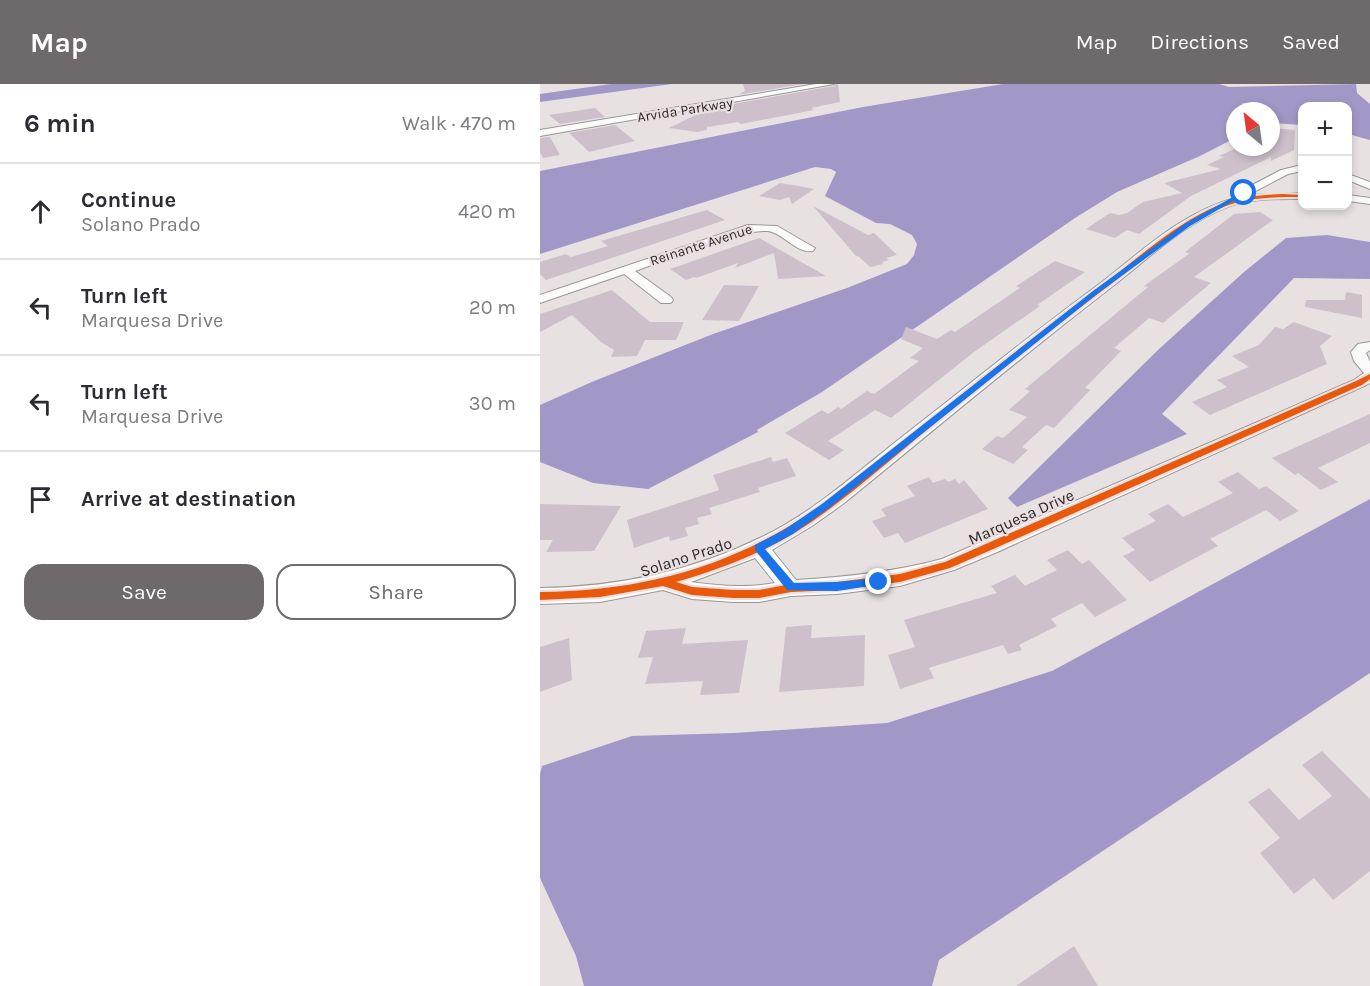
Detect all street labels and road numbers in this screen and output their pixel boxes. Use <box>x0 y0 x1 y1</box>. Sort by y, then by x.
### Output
street label: Arvida Parkway <box>636 94 734 126</box>
street label: Reinante Avenue <box>648 220 754 270</box>
street label: Marquesa Drive <box>965 485 1077 549</box>
street label: Solano Prado <box>638 533 734 581</box>

